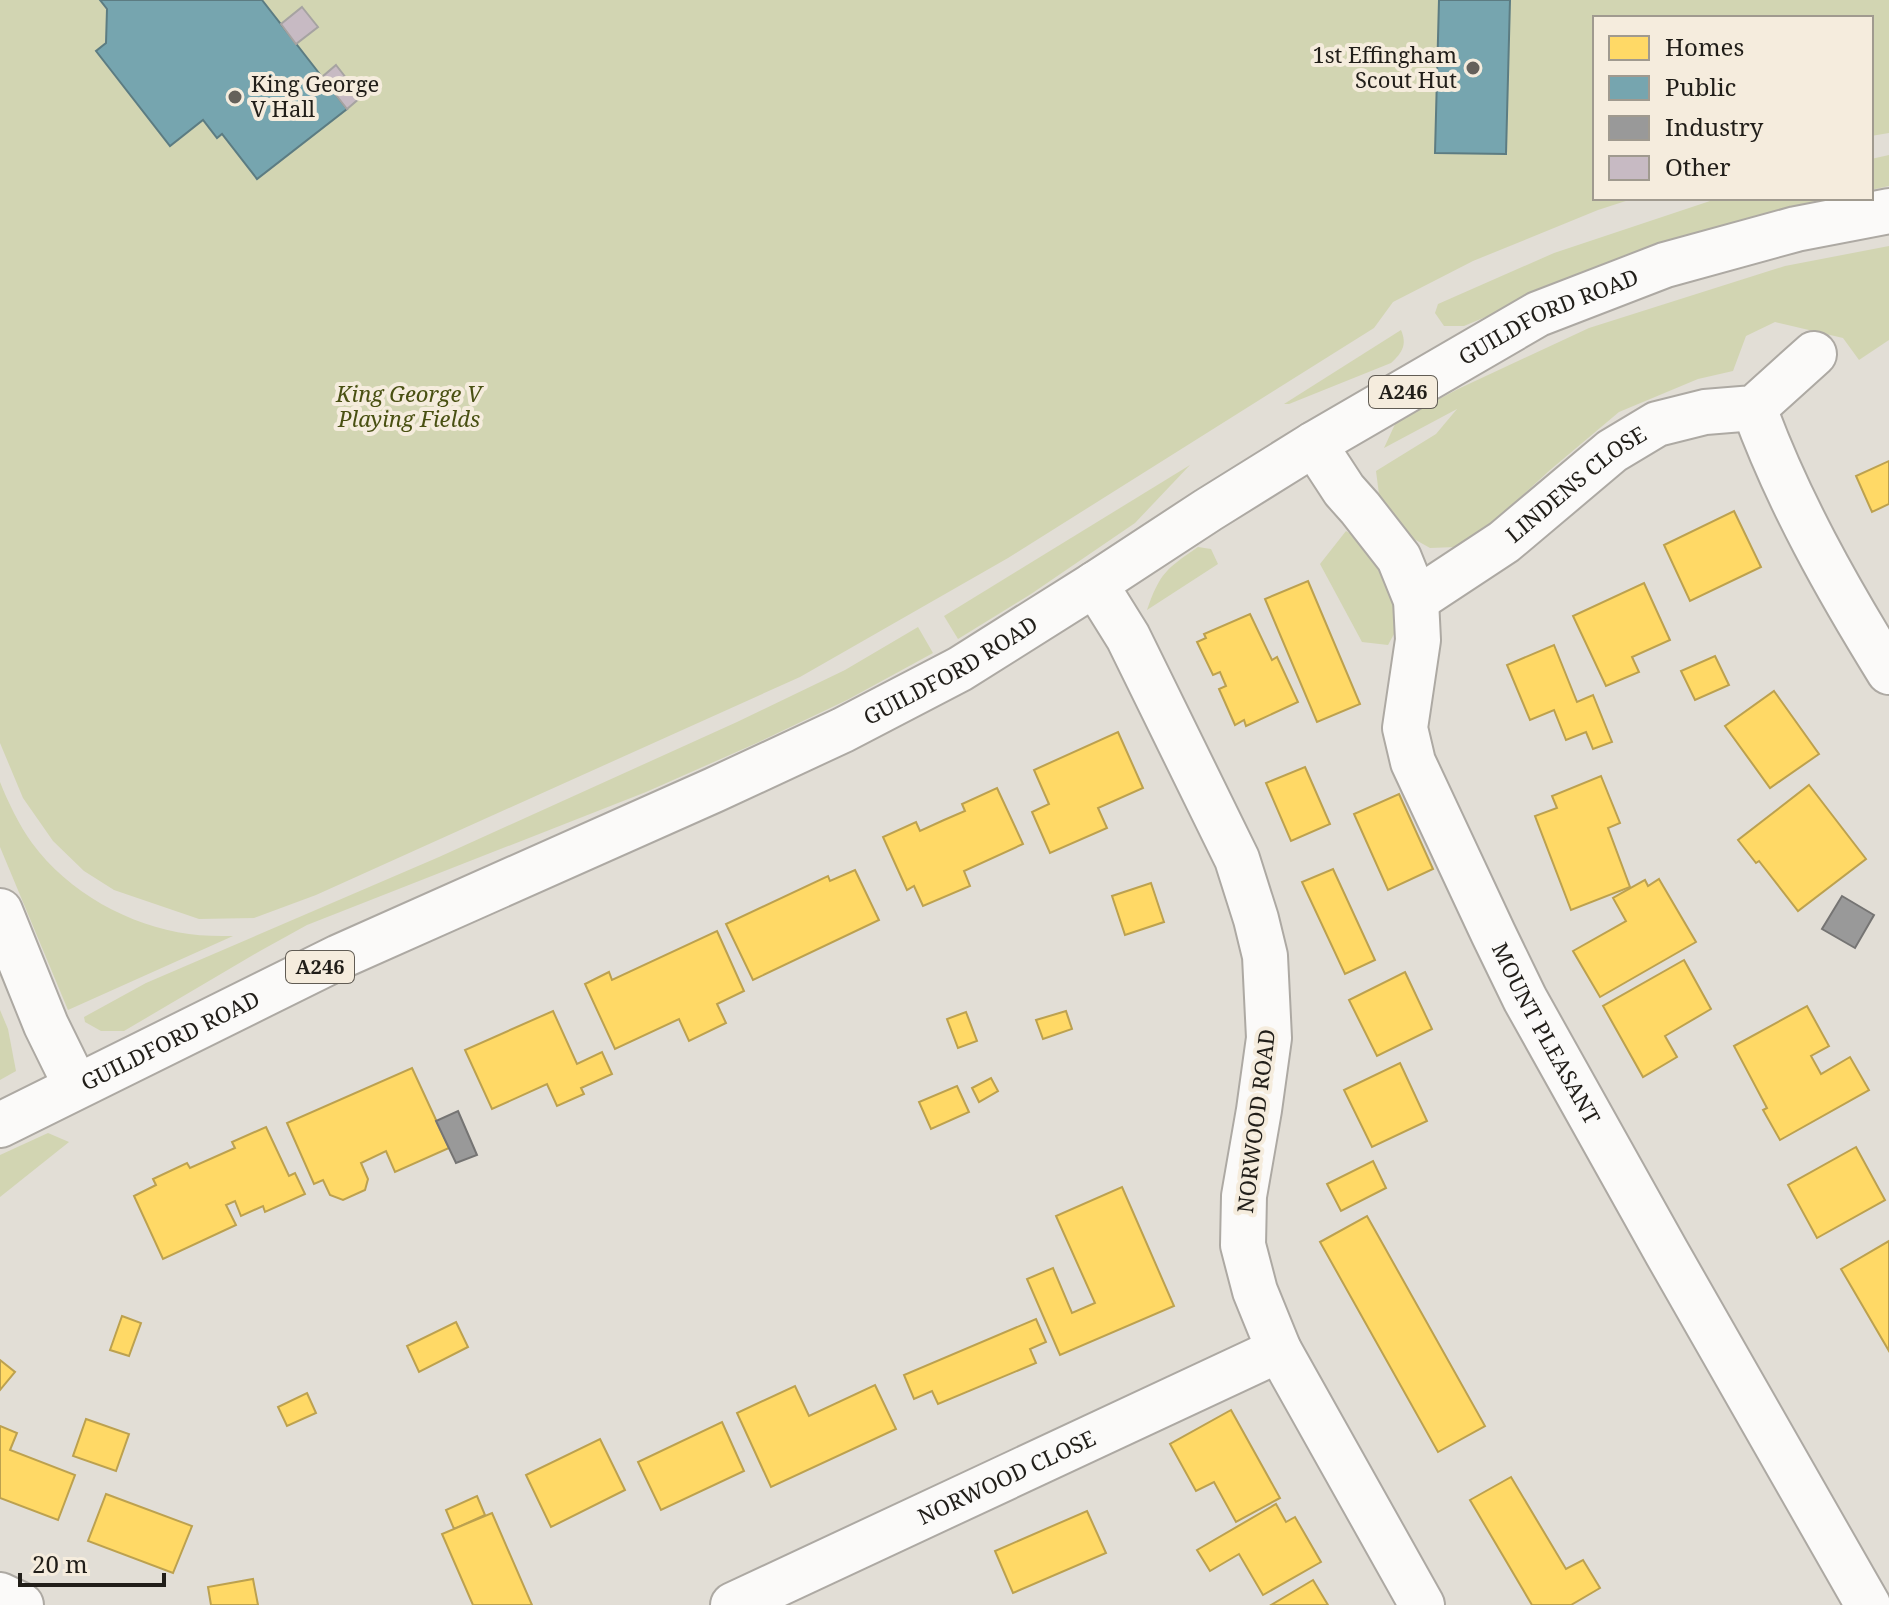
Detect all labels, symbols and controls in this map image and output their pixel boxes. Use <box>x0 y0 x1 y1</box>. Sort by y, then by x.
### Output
legend <box>1593 16 1873 200</box>
text: Homes <box>1665 30 1744 63</box>
place label: 1st Effingham Scout Hut <box>1312 39 1457 94</box>
marker: 1st Effingham Scout Hut <box>1464 59 1482 77</box>
place label: King George V Hall <box>251 68 379 123</box>
text: Public <box>1665 70 1736 103</box>
marker: King George V Hall <box>226 88 244 106</box>
text: Industry <box>1665 110 1764 143</box>
text: Other <box>1665 150 1731 183</box>
street label: GUILDFORD ROAD <box>1452 261 1642 371</box>
road number: A246 <box>1369 376 1437 408</box>
park label: King George V Playing Fields <box>335 378 484 433</box>
street label: LINDENS CLOSE <box>1499 418 1651 548</box>
street label: GUILDFORD ROAD <box>858 608 1043 731</box>
street label: MOUNT PLEASANT <box>1486 937 1608 1130</box>
road number: A246 <box>286 951 354 983</box>
street label: GUILDFORD ROAD <box>75 983 264 1097</box>
street label: NORWOOD ROAD <box>1229 1027 1281 1215</box>
street label: NORWOOD CLOSE <box>912 1422 1100 1531</box>
scale bar <box>20 1537 164 1587</box>
text: 20 m <box>32 1547 88 1580</box>

